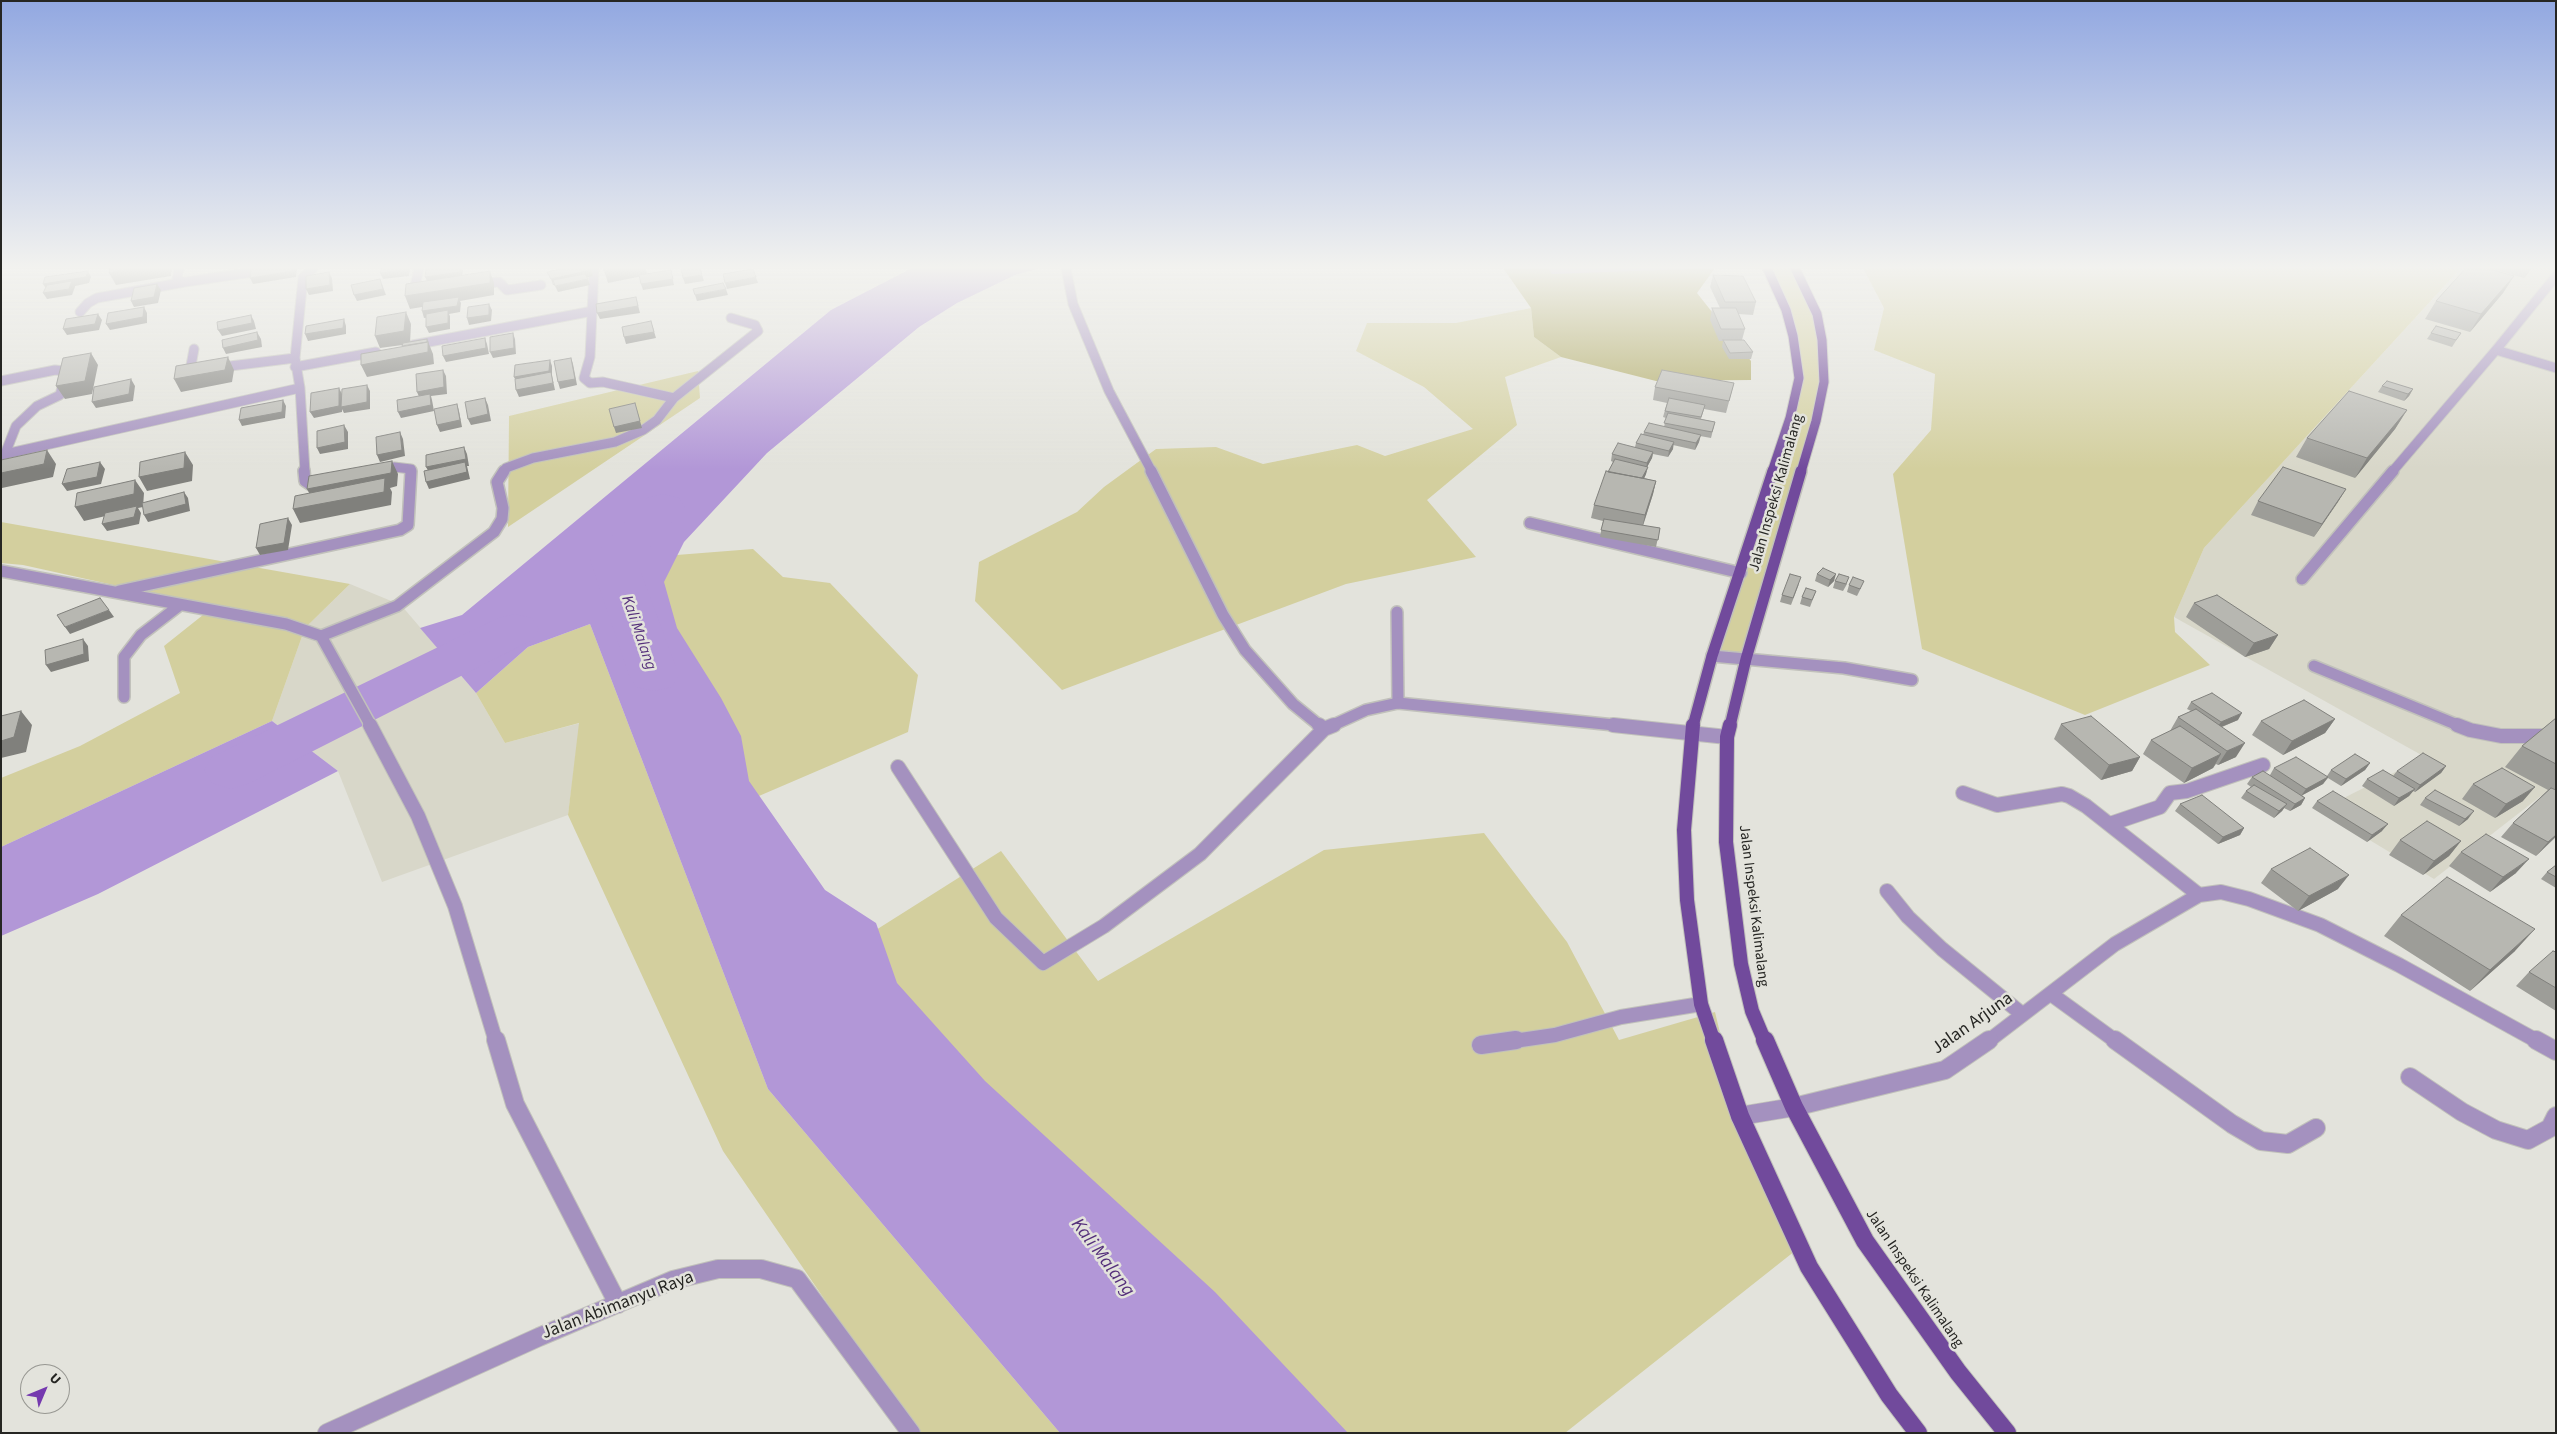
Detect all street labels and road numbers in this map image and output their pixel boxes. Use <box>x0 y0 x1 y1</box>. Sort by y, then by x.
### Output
street label: Jalan Inspeksi Kalimalang <box>1746 412 1808 574</box>
street label: Jalan Inspeksi Kalimalang <box>1734 824 1772 988</box>
street label: Jalan Arjuna <box>1928 988 2018 1060</box>
street label: Jalan Inspeksi Kalimalang <box>1861 1206 1967 1352</box>
street label: Jalan Abimanyu Raya <box>539 1267 697 1345</box>

